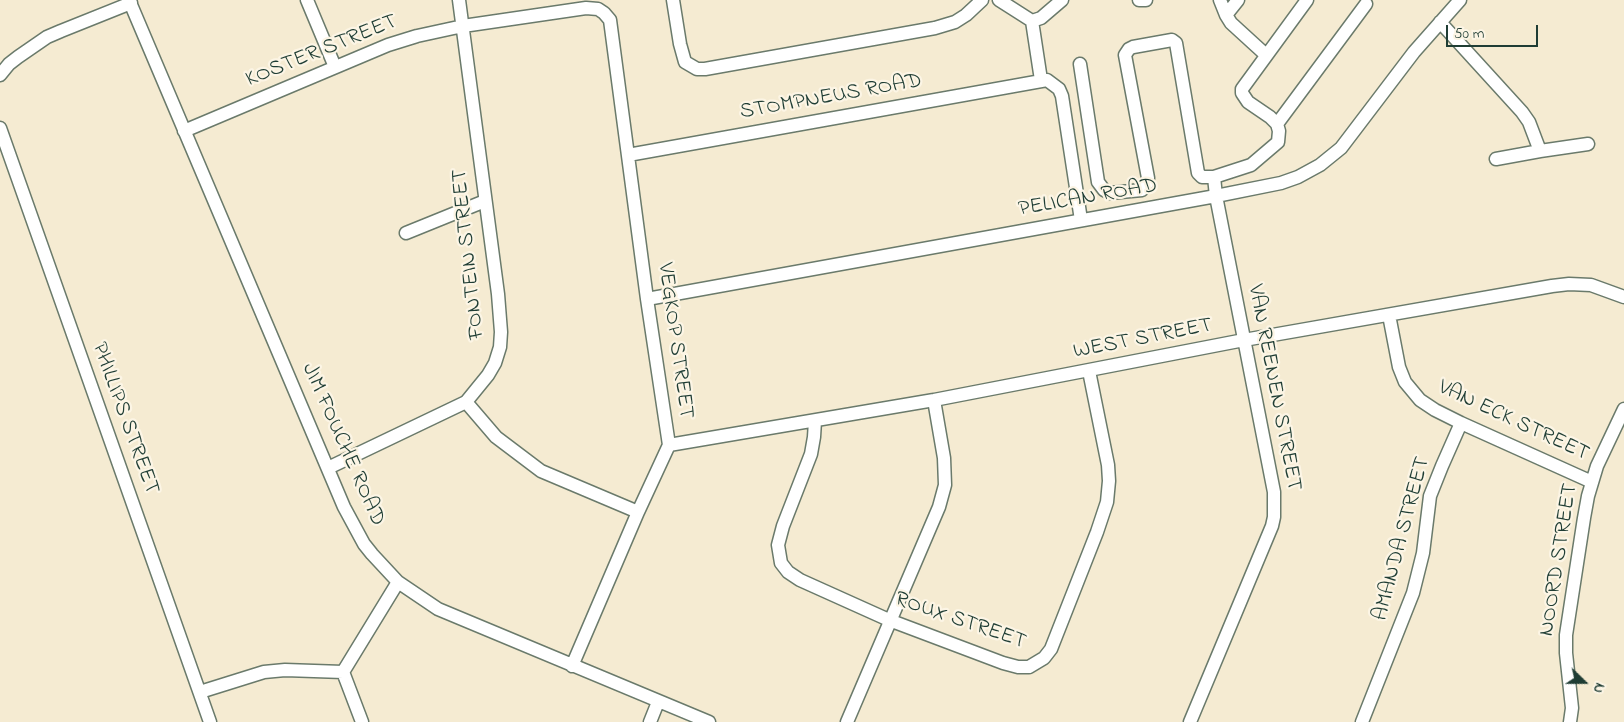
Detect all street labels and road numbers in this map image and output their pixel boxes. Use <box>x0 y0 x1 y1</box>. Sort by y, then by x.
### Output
street label: KOSTER STREET <box>242 10 402 94</box>
street label: STOMPNEUS ROAD <box>738 69 924 127</box>
street label: FONTEIN STREET <box>448 167 492 341</box>
street label: PELICAN ROAD <box>1016 174 1160 224</box>
street label: VEGKOP STREET <box>650 261 698 421</box>
street label: VAN REENEN STREET <box>1240 283 1306 493</box>
street label: WEST STREET <box>1071 314 1215 366</box>
street label: PHILLIPS STREET <box>84 339 164 499</box>
street label: JIM FOUCHE ROAD <box>294 359 390 531</box>
street label: VAN ECK STREET <box>1433 375 1593 469</box>
street label: AMANDA STREET <box>1368 454 1438 624</box>
street label: NOORD STREET <box>1535 482 1585 638</box>
street label: ROUX STREET <box>891 587 1029 657</box>

